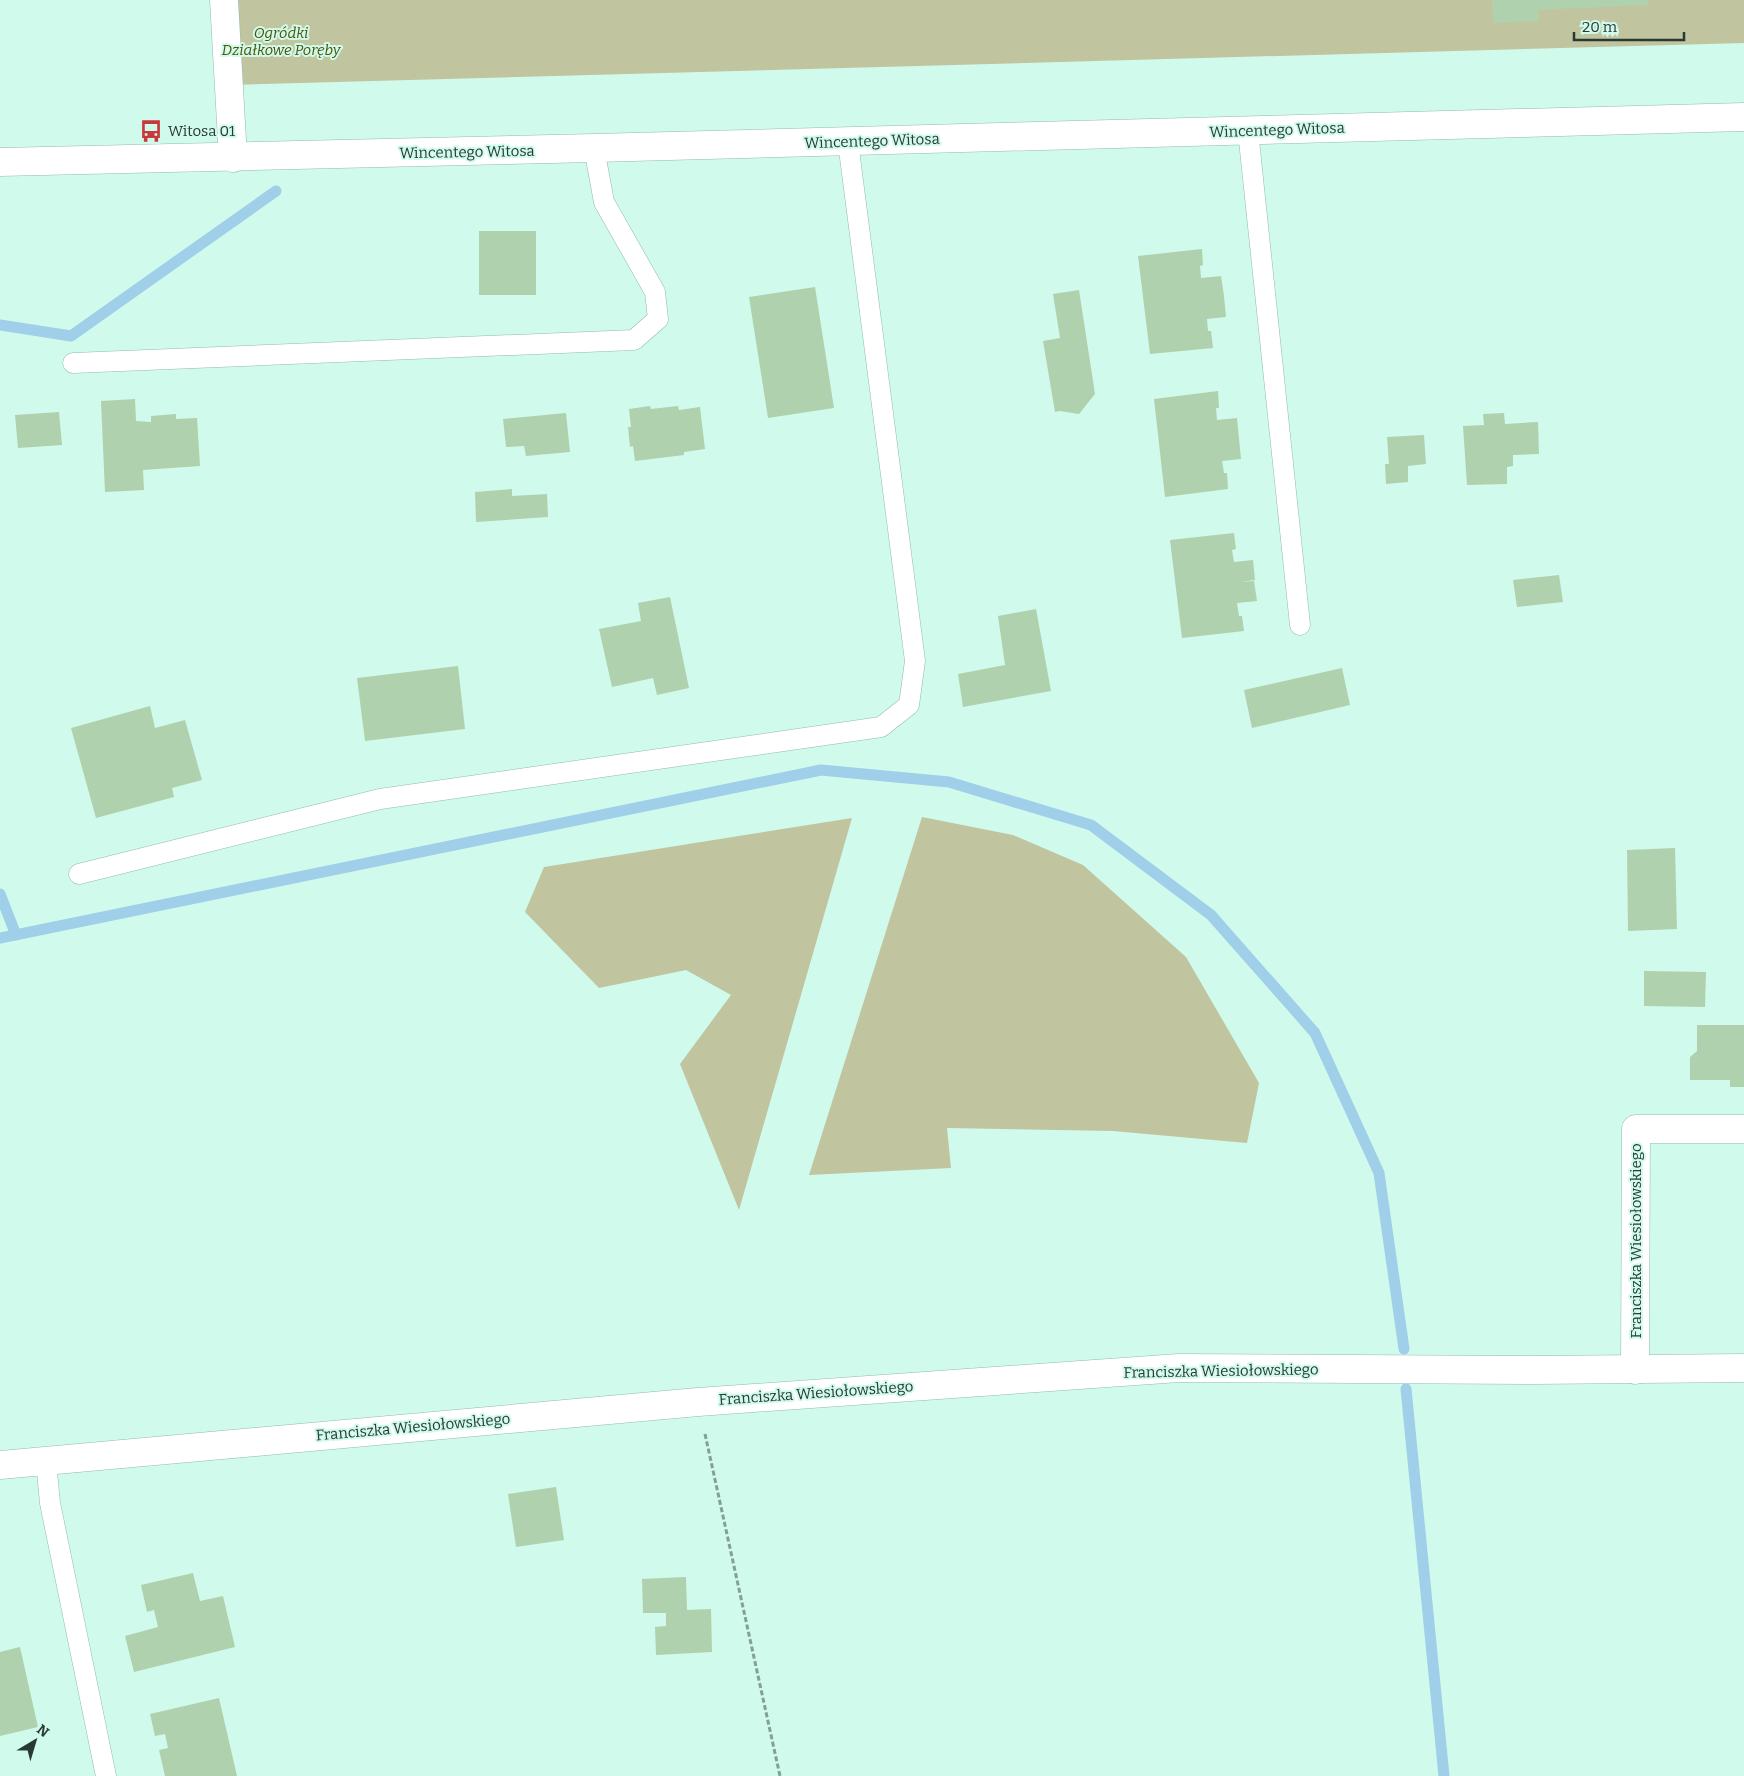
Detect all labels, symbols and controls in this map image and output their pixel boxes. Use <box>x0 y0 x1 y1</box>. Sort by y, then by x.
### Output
scale bar <box>1574 10 1684 42</box>
text: 20 m <box>1582 18 1618 36</box>
park label: Ogródki Działkowe Poręby <box>222 24 342 59</box>
bus stop icon: Witosa 01 <box>138 118 164 144</box>
street label: Wincentego Witosa <box>1209 119 1345 141</box>
place label: Witosa 01 <box>168 122 235 140</box>
street label: Wincentego Witosa <box>804 130 940 152</box>
street label: Wincentego Witosa <box>399 142 535 162</box>
street label: Franciszka Wiesiołowskiego <box>1627 1143 1645 1339</box>
street label: Franciszka Wiesiołowskiego <box>1123 1360 1319 1382</box>
street label: Franciszka Wiesiołowskiego <box>718 1377 914 1409</box>
street label: Franciszka Wiesiołowskiego <box>315 1410 511 1444</box>
north arrow <box>10 1716 60 1766</box>
text: N <box>33 1721 52 1741</box>

